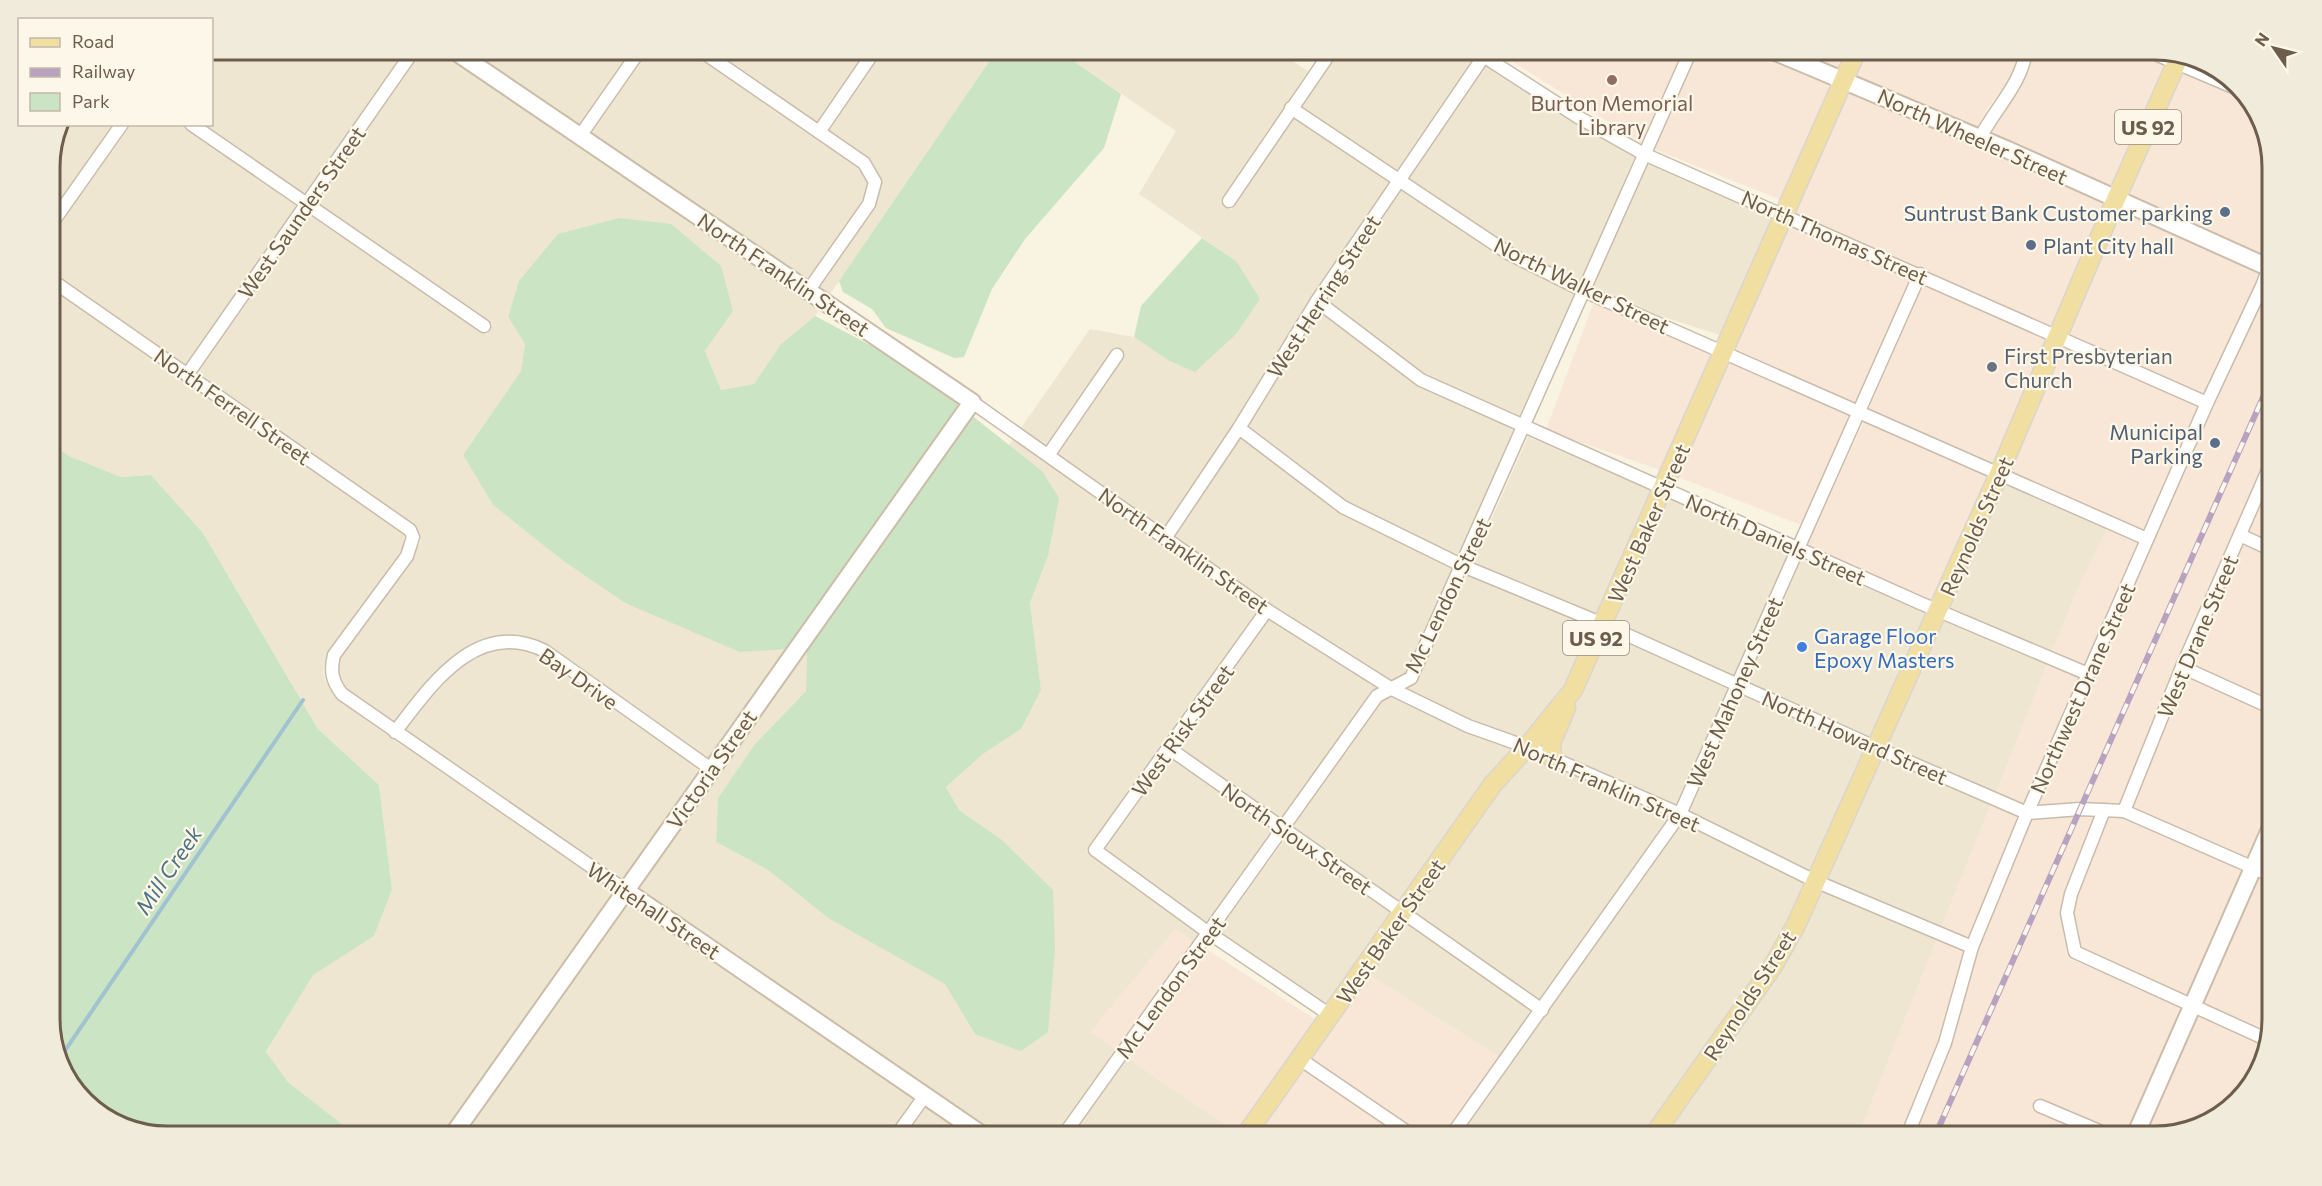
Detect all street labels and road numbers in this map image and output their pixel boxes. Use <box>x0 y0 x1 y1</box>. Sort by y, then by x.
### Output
street label: North Wheeler Street <box>1874 83 2072 189</box>
road number: US 92 <box>2115 110 2181 144</box>
street label: West Saunders Street <box>232 121 370 303</box>
street label: North Thomas Street <box>1738 185 1932 289</box>
street label: North Franklin Street <box>693 207 875 341</box>
street label: West Herring Street <box>1261 210 1385 382</box>
street label: North Walker Street <box>1490 232 1674 338</box>
street label: North Ferrell Street <box>150 343 316 469</box>
street label: West Baker Street <box>1602 440 1694 606</box>
street label: Reynolds Street <box>1934 452 2018 600</box>
street label: North Franklin Street <box>1094 482 1274 618</box>
street label: North Daniels Street <box>1682 488 1870 590</box>
street label: Mc Lendon Street <box>1399 513 1495 677</box>
street label: West Drane Street <box>2151 551 2243 721</box>
street label: Northwest Drane Street <box>2024 579 2140 797</box>
street label: West Mahoney Street <box>1681 593 1787 791</box>
road number: US 92 <box>1563 621 1629 655</box>
street label: Bay Drive <box>535 642 623 714</box>
street label: West Risk Street <box>1126 659 1238 801</box>
street label: North Howard Street <box>1758 685 1952 789</box>
street label: Victoria Street <box>661 705 761 833</box>
street label: North Franklin Street <box>1510 732 1704 836</box>
street label: North Sioux Street <box>1217 777 1377 899</box>
street label: West Baker Street <box>1331 854 1449 1008</box>
street label: Whitehall Street <box>583 856 725 964</box>
street label: Mc Lendon Street <box>1110 911 1230 1063</box>
street label: Reynolds Street <box>1698 925 1800 1065</box>

